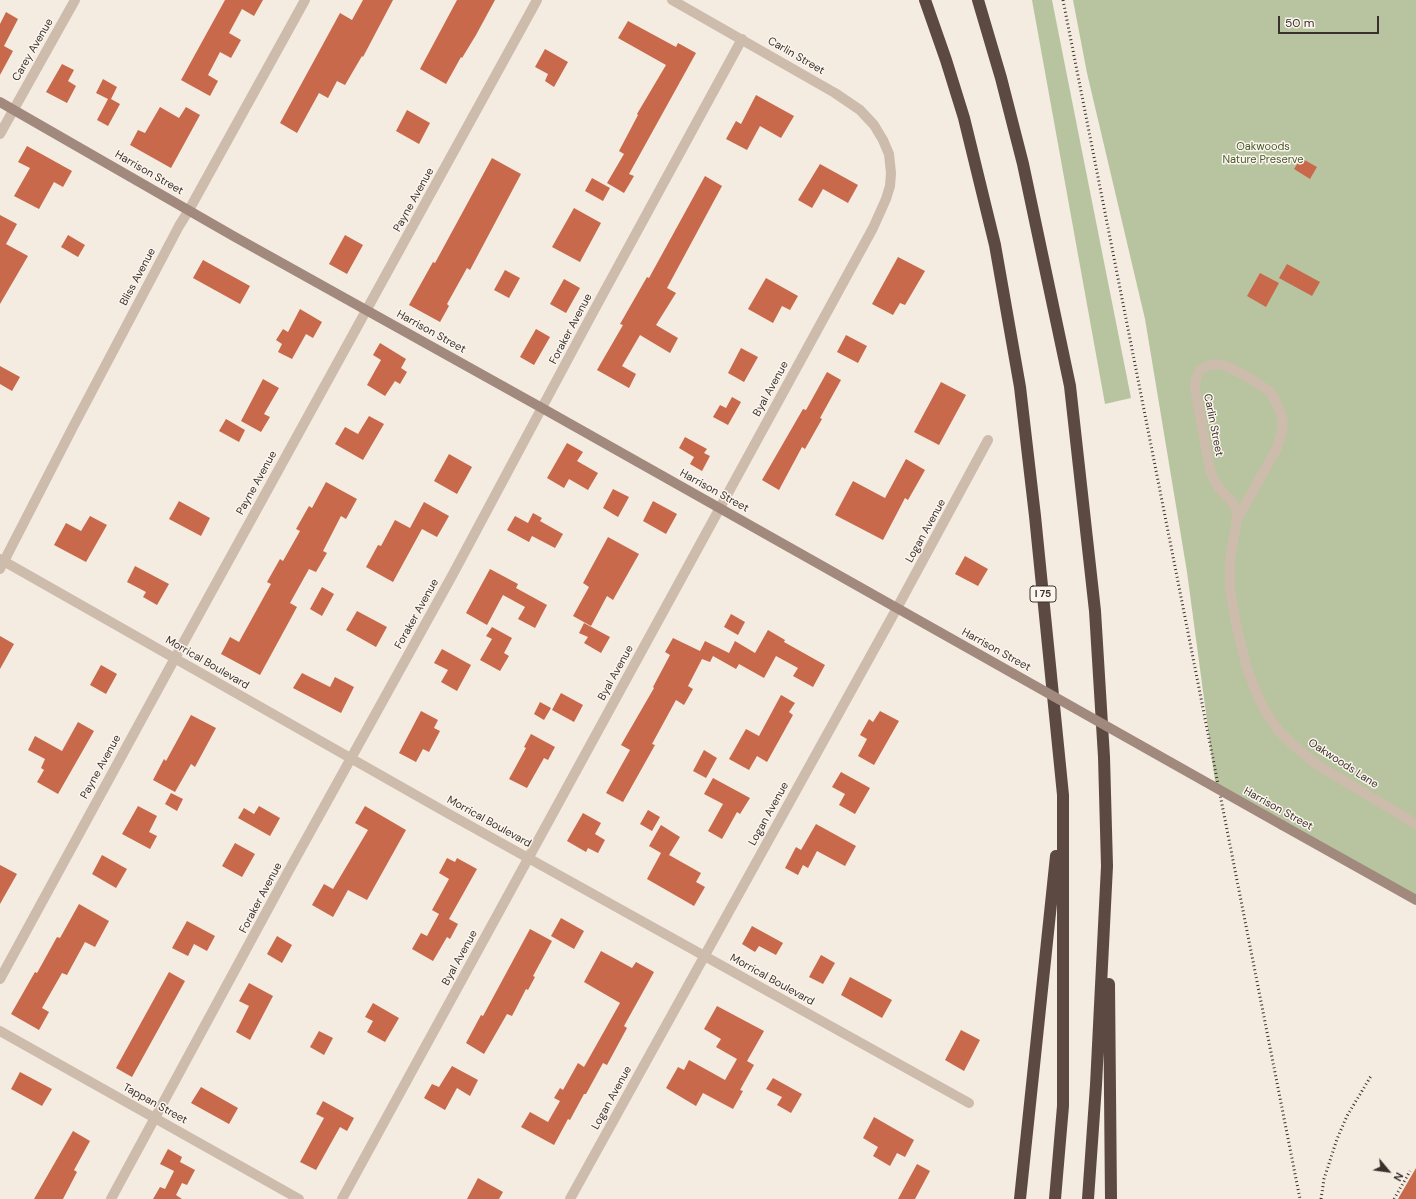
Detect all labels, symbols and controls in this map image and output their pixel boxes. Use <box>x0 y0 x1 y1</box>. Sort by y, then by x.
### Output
scale bar <box>1280 8 1381 34</box>
text: 50 m <box>1285 15 1314 31</box>
street label: Carey Avenue <box>10 16 56 84</box>
street label: Carlin Street <box>765 34 827 78</box>
park label: Oakwoods Nature Preserve <box>1222 140 1304 166</box>
street label: Harrison Street <box>112 148 186 198</box>
street label: Payne Avenue <box>391 166 437 234</box>
street label: Bliss Avenue <box>117 246 159 308</box>
street label: Foraker Avenue <box>547 291 595 367</box>
street label: Harrison Street <box>394 308 468 356</box>
street label: Byal Avenue <box>750 359 792 419</box>
street label: Carlin Street <box>1200 393 1226 457</box>
street label: Payne Avenue <box>234 449 280 517</box>
street label: Harrison Street <box>677 467 751 515</box>
street label: Logan Avenue <box>903 497 949 565</box>
street label: Foraker Avenue <box>392 577 442 651</box>
road number: I 75 <box>1030 586 1056 602</box>
street label: Harrison Street <box>959 626 1033 674</box>
street label: Morrical Boulevard <box>163 634 251 692</box>
street label: Byal Avenue <box>595 643 637 703</box>
street label: Payne Avenue <box>78 733 124 801</box>
street label: Oakwoods Lane <box>1305 736 1381 792</box>
street label: Logan Avenue <box>746 780 792 848</box>
street label: Harrison Street <box>1241 785 1315 833</box>
street label: Morrical Boulevard <box>445 793 533 851</box>
street label: Foraker Avenue <box>237 860 285 936</box>
street label: Byal Avenue <box>439 928 481 988</box>
street label: Morrical Boulevard <box>728 951 816 1009</box>
street label: Logan Avenue <box>589 1064 635 1132</box>
street label: Tappan Street <box>121 1081 189 1127</box>
north arrow <box>1368 1151 1408 1191</box>
text: N <box>1390 1170 1407 1184</box>

